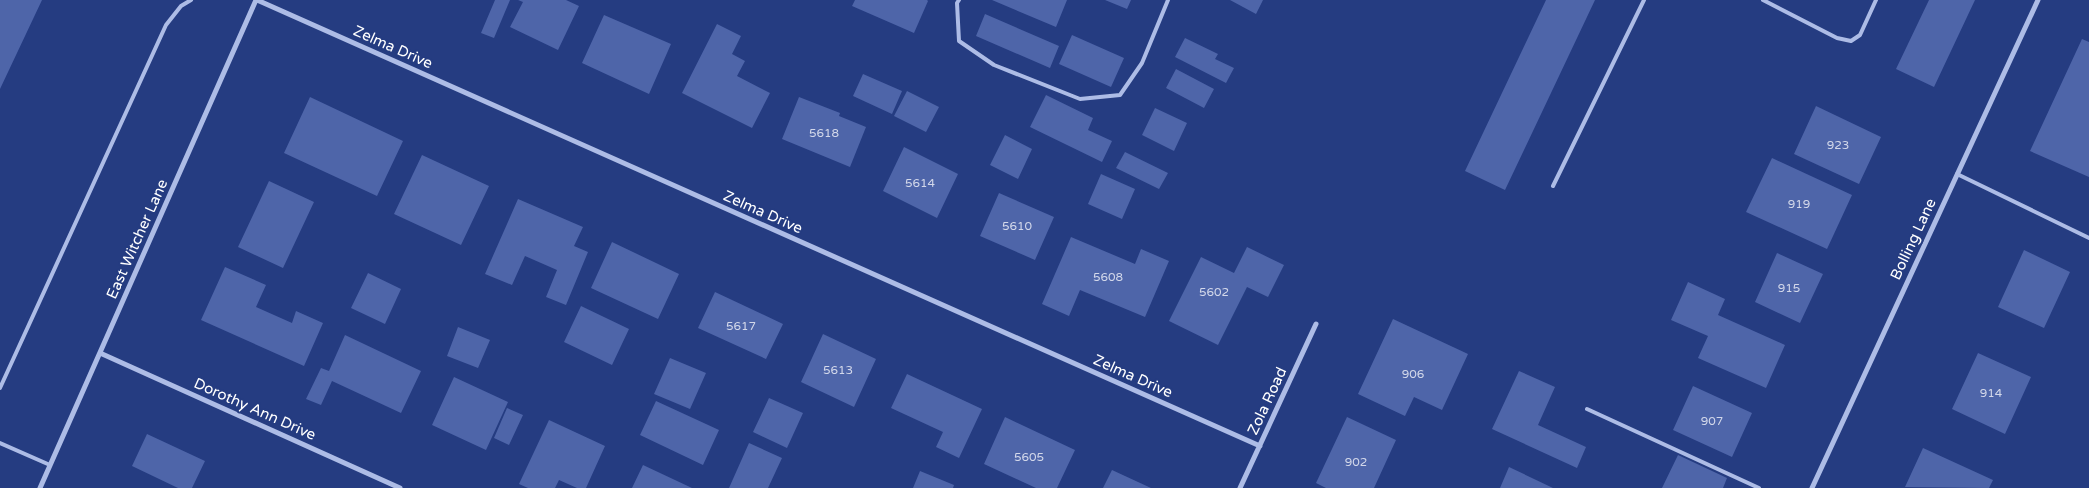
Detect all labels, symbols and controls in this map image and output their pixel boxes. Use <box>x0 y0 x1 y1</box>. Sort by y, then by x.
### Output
street label: Zelma Drive <box>351 22 435 72</box>
house number: 5618 <box>809 126 839 140</box>
house number: 923 <box>1827 138 1849 152</box>
street label: East Witcher Lane <box>103 176 171 302</box>
house number: 5614 <box>905 176 936 190</box>
street label: Zelma Drive <box>721 187 805 237</box>
street label: Bolling Lane <box>1886 195 1940 283</box>
house number: 919 <box>1788 197 1810 211</box>
house number: 5610 <box>1002 219 1033 233</box>
house number: 5608 <box>1093 270 1123 284</box>
house number: 915 <box>1778 281 1800 295</box>
house number: 5602 <box>1199 285 1229 299</box>
house number: 5617 <box>726 319 756 333</box>
street label: Zelma Drive <box>1091 351 1175 401</box>
house number: 5613 <box>823 363 853 377</box>
street label: Zola Road <box>1244 364 1290 438</box>
house number: 906 <box>1402 367 1424 381</box>
street label: Dorothy Ann Drive <box>191 374 319 444</box>
house number: 914 <box>1980 386 2003 400</box>
house number: 907 <box>1701 414 1723 428</box>
house number: 5605 <box>1014 450 1044 464</box>
house number: 902 <box>1345 455 1367 469</box>

